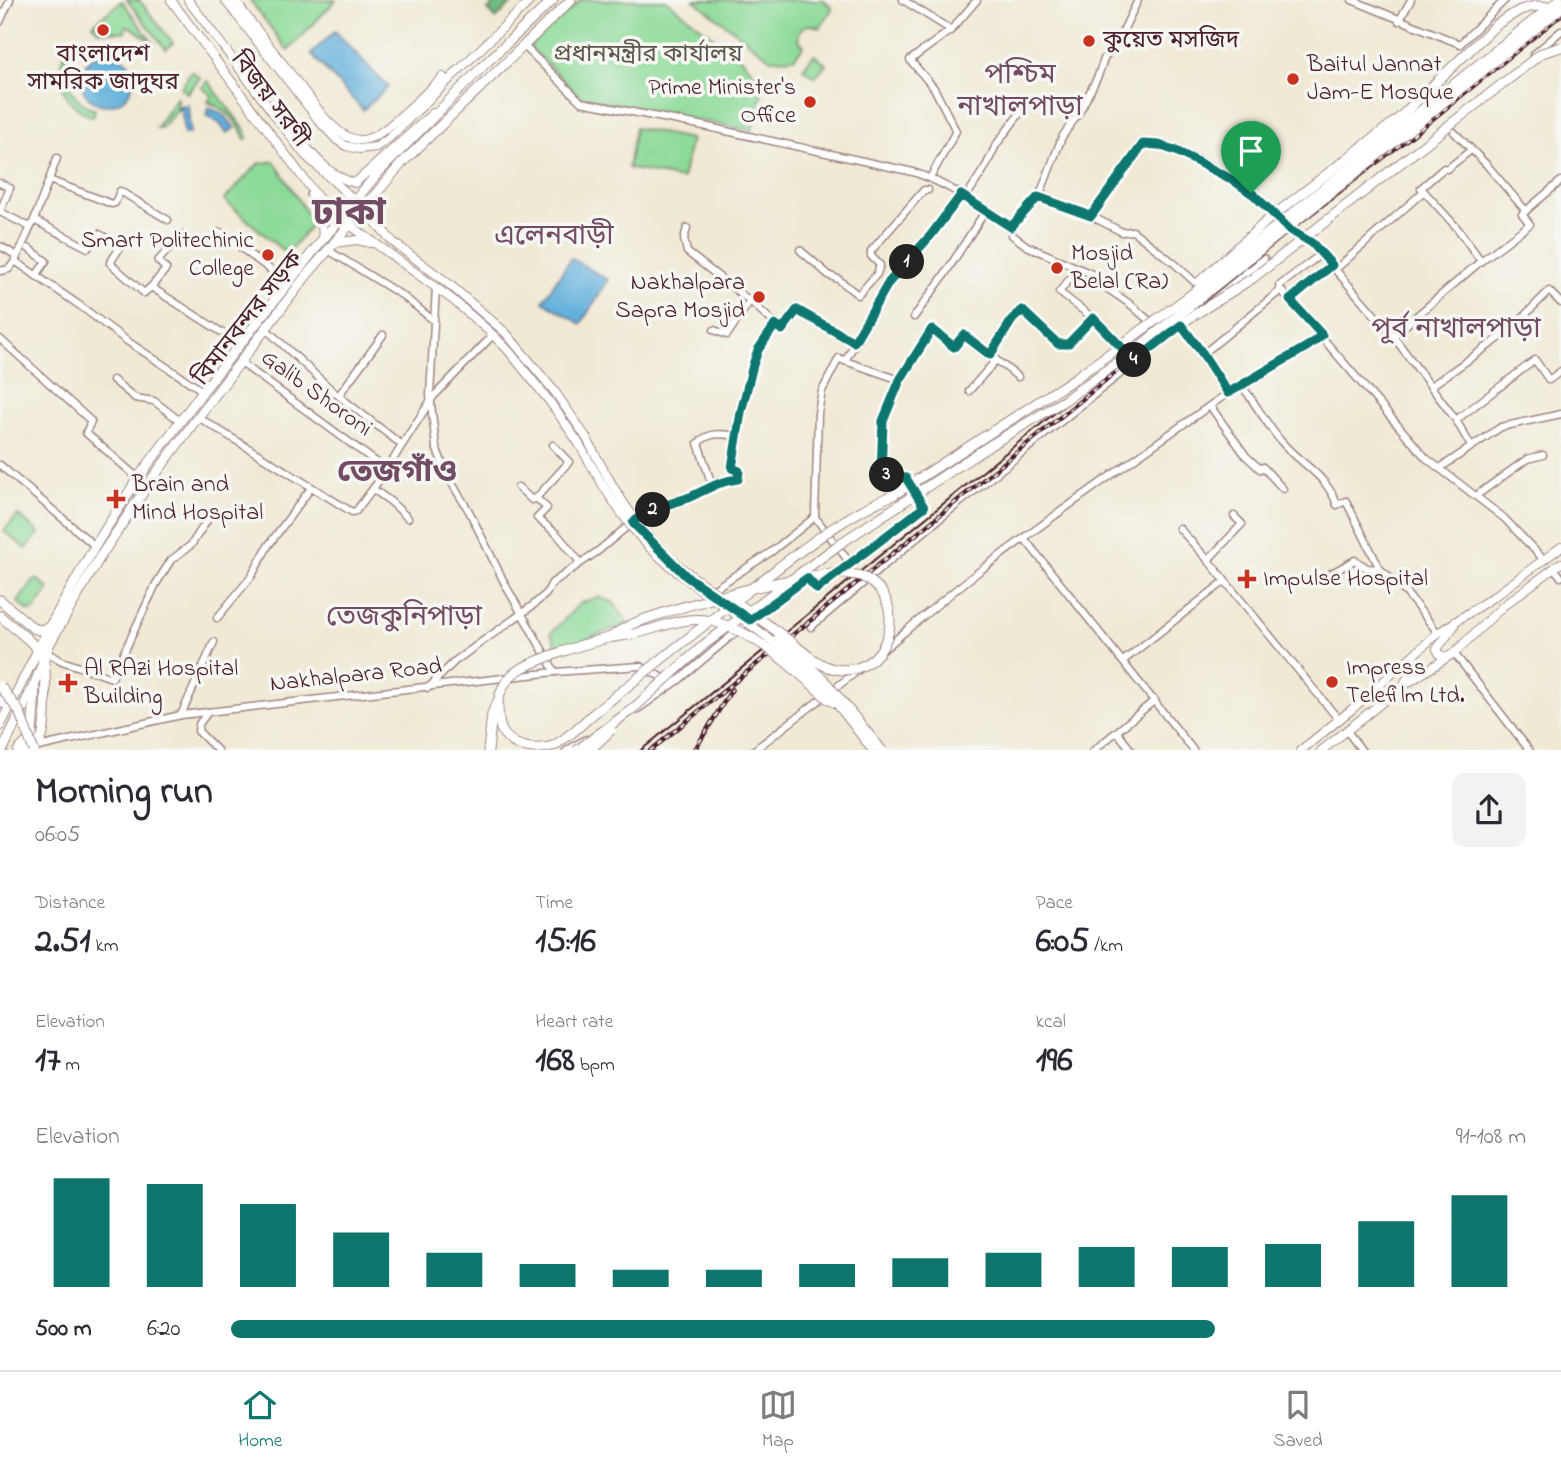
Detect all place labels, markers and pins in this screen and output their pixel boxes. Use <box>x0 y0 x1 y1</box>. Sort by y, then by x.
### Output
marker: বাংলাদেশ সামরিক জাদুঘর <box>95 22 111 38</box>
place label: কুয়েত মসজিদ <box>1102 24 1240 59</box>
marker: কুয়েত মসজিদ <box>1081 33 1097 49</box>
place label: বাংলাদেশ সামরিক জাদুঘর <box>26 38 180 101</box>
place label: Baitul Jannat Jam-E Mosque <box>1306 48 1454 111</box>
place label: Prime Minister's Office <box>648 71 796 134</box>
marker: Baitul Jannat Jam-E Mosque <box>1285 71 1301 87</box>
marker: Prime Minister's Office <box>802 94 818 110</box>
pin <box>1221 121 1281 193</box>
place label: Smart Politechinic College <box>81 224 254 287</box>
place label: Mosjid Belal (Ra) <box>1070 237 1168 300</box>
pin: 1 <box>890 244 925 280</box>
marker: Smart Politechinic College <box>260 247 276 263</box>
marker: Mosjid Belal (Ra) <box>1049 260 1065 276</box>
place label: Nakhalpara Sapra Mosjid <box>615 266 746 329</box>
marker: Nakhalpara Sapra Mosjid <box>751 289 767 305</box>
pin: 4 <box>1116 342 1152 378</box>
pin: 3 <box>870 458 904 492</box>
place label: Brain and Mind Hospital <box>131 468 263 531</box>
marker: Brain and Mind Hospital <box>106 489 126 509</box>
pin: 2 <box>636 492 670 528</box>
place label: Impulse Hospital <box>1263 562 1428 597</box>
marker: Impulse Hospital <box>1237 569 1257 589</box>
place label: Impress Telefilm Ltd. <box>1346 651 1465 714</box>
place label: Al RAzi Hospital Building <box>83 652 238 715</box>
marker: Al RAzi Hospital Building <box>58 673 78 693</box>
marker: Impress Telefilm Ltd. <box>1324 674 1340 690</box>

